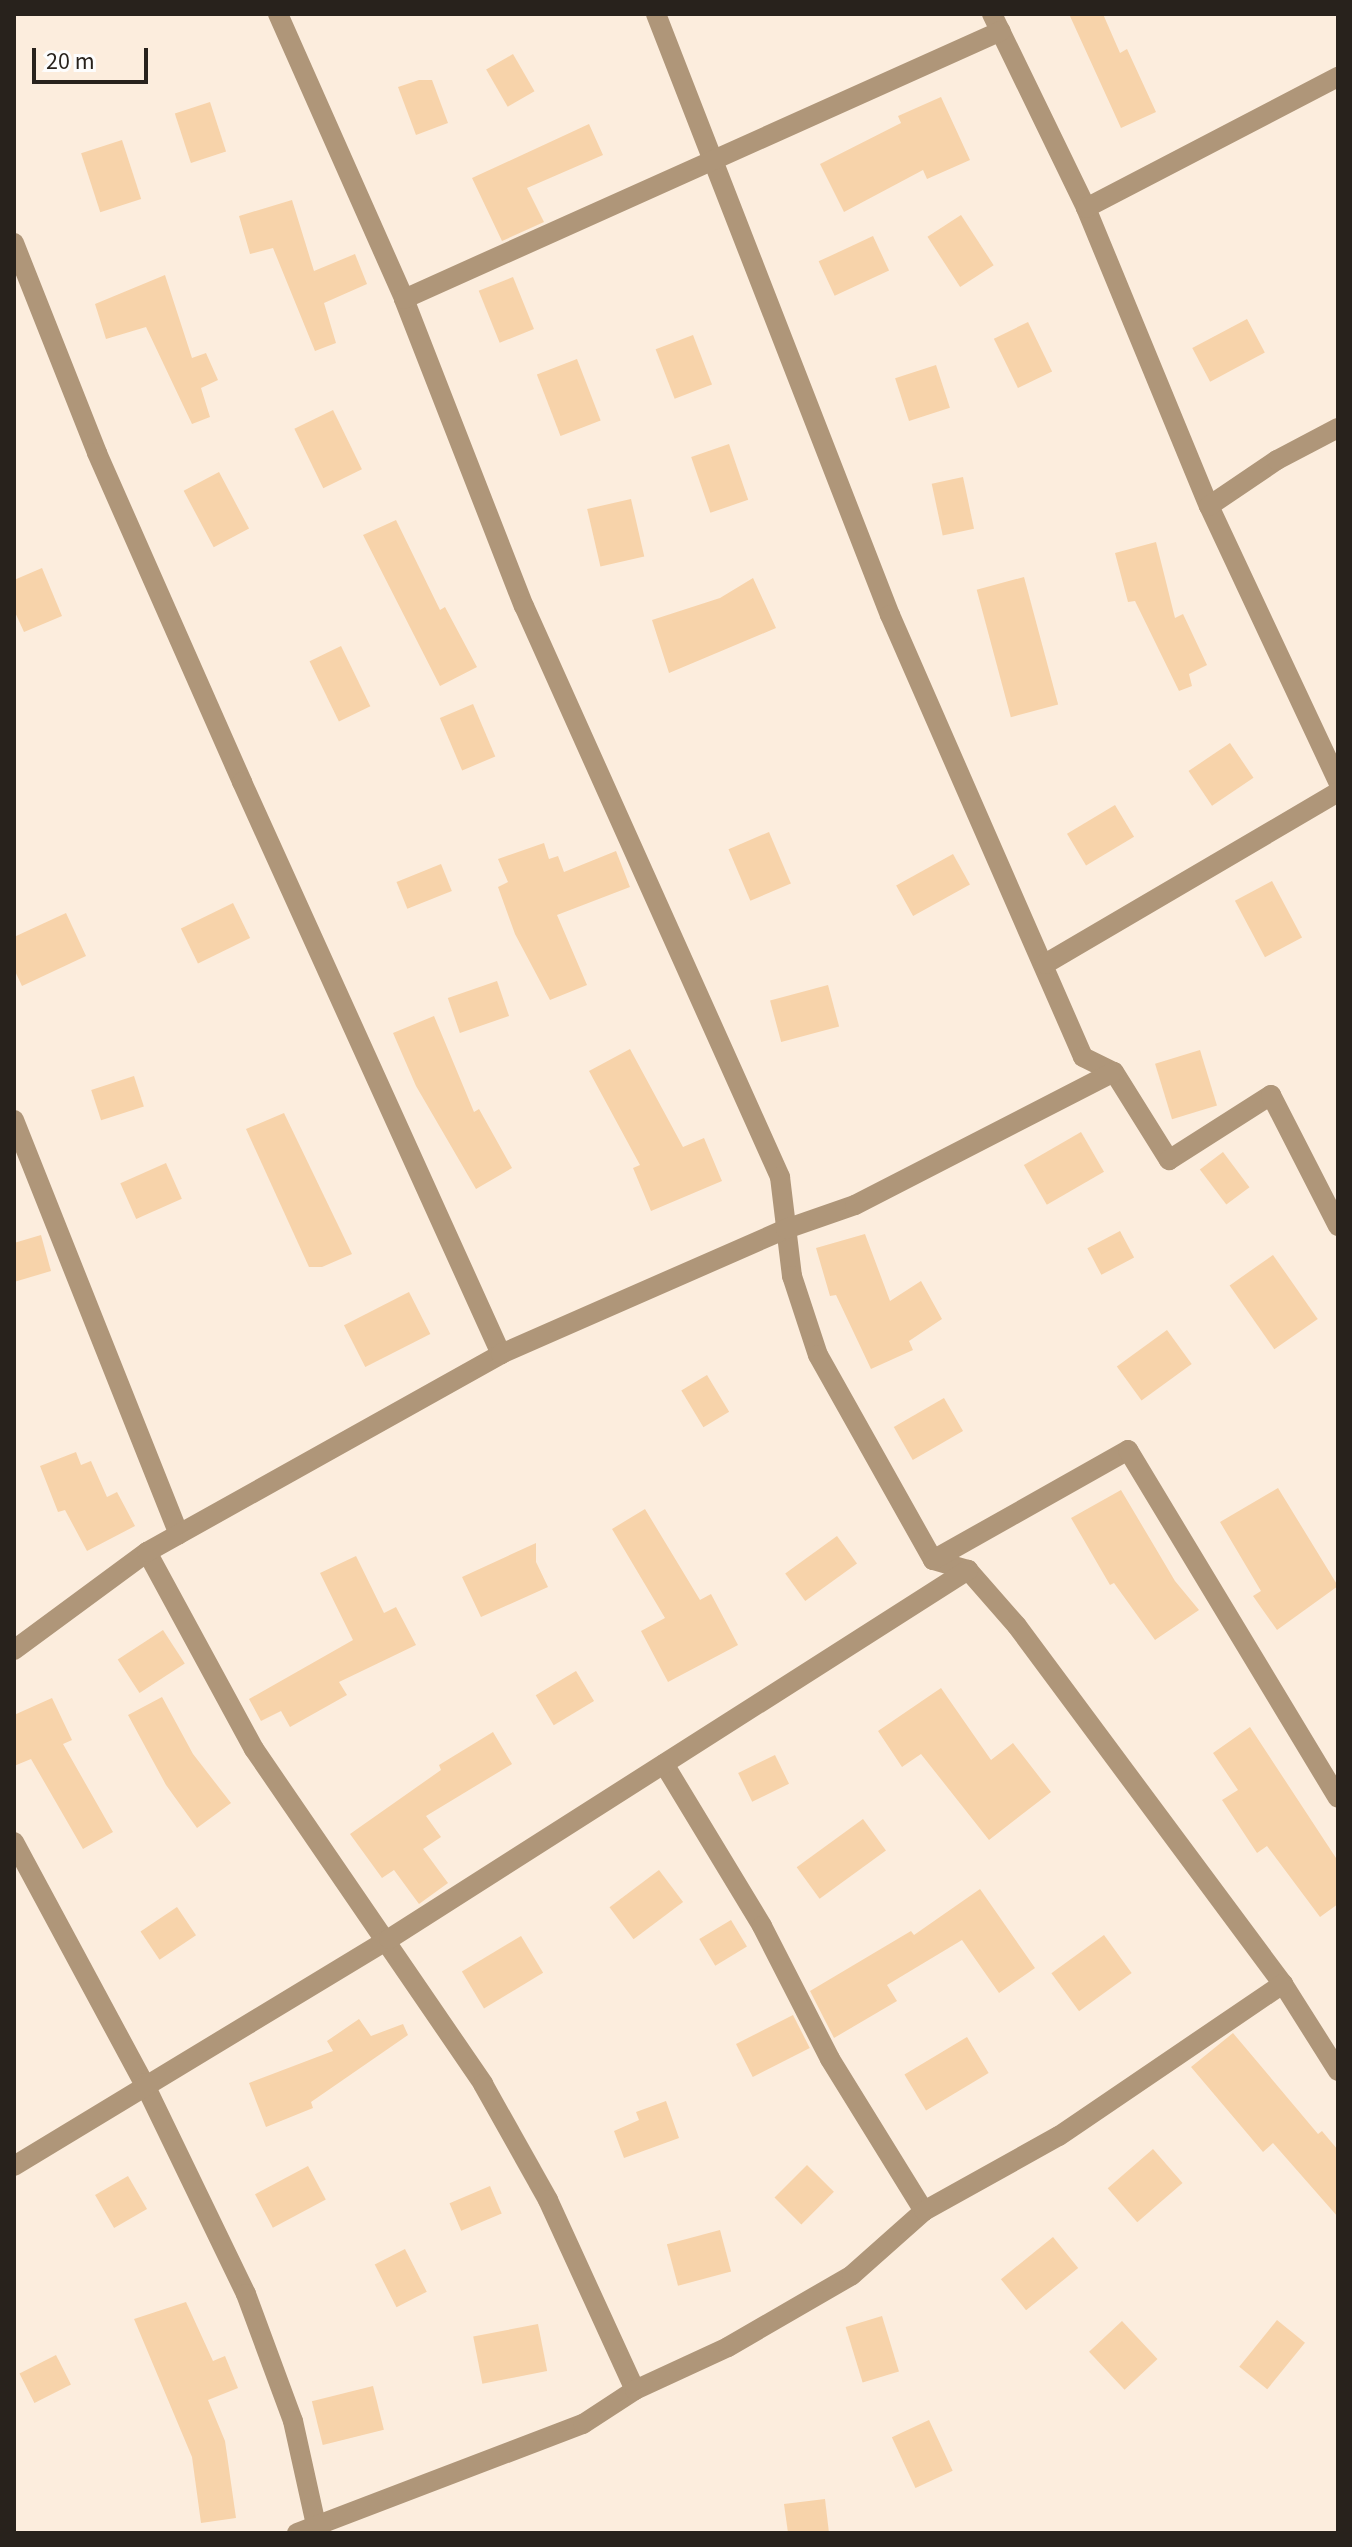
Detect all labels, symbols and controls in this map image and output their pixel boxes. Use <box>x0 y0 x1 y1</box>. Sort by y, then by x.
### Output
scale bar <box>36 32 152 82</box>
text: 20 m <box>46 44 95 79</box>

